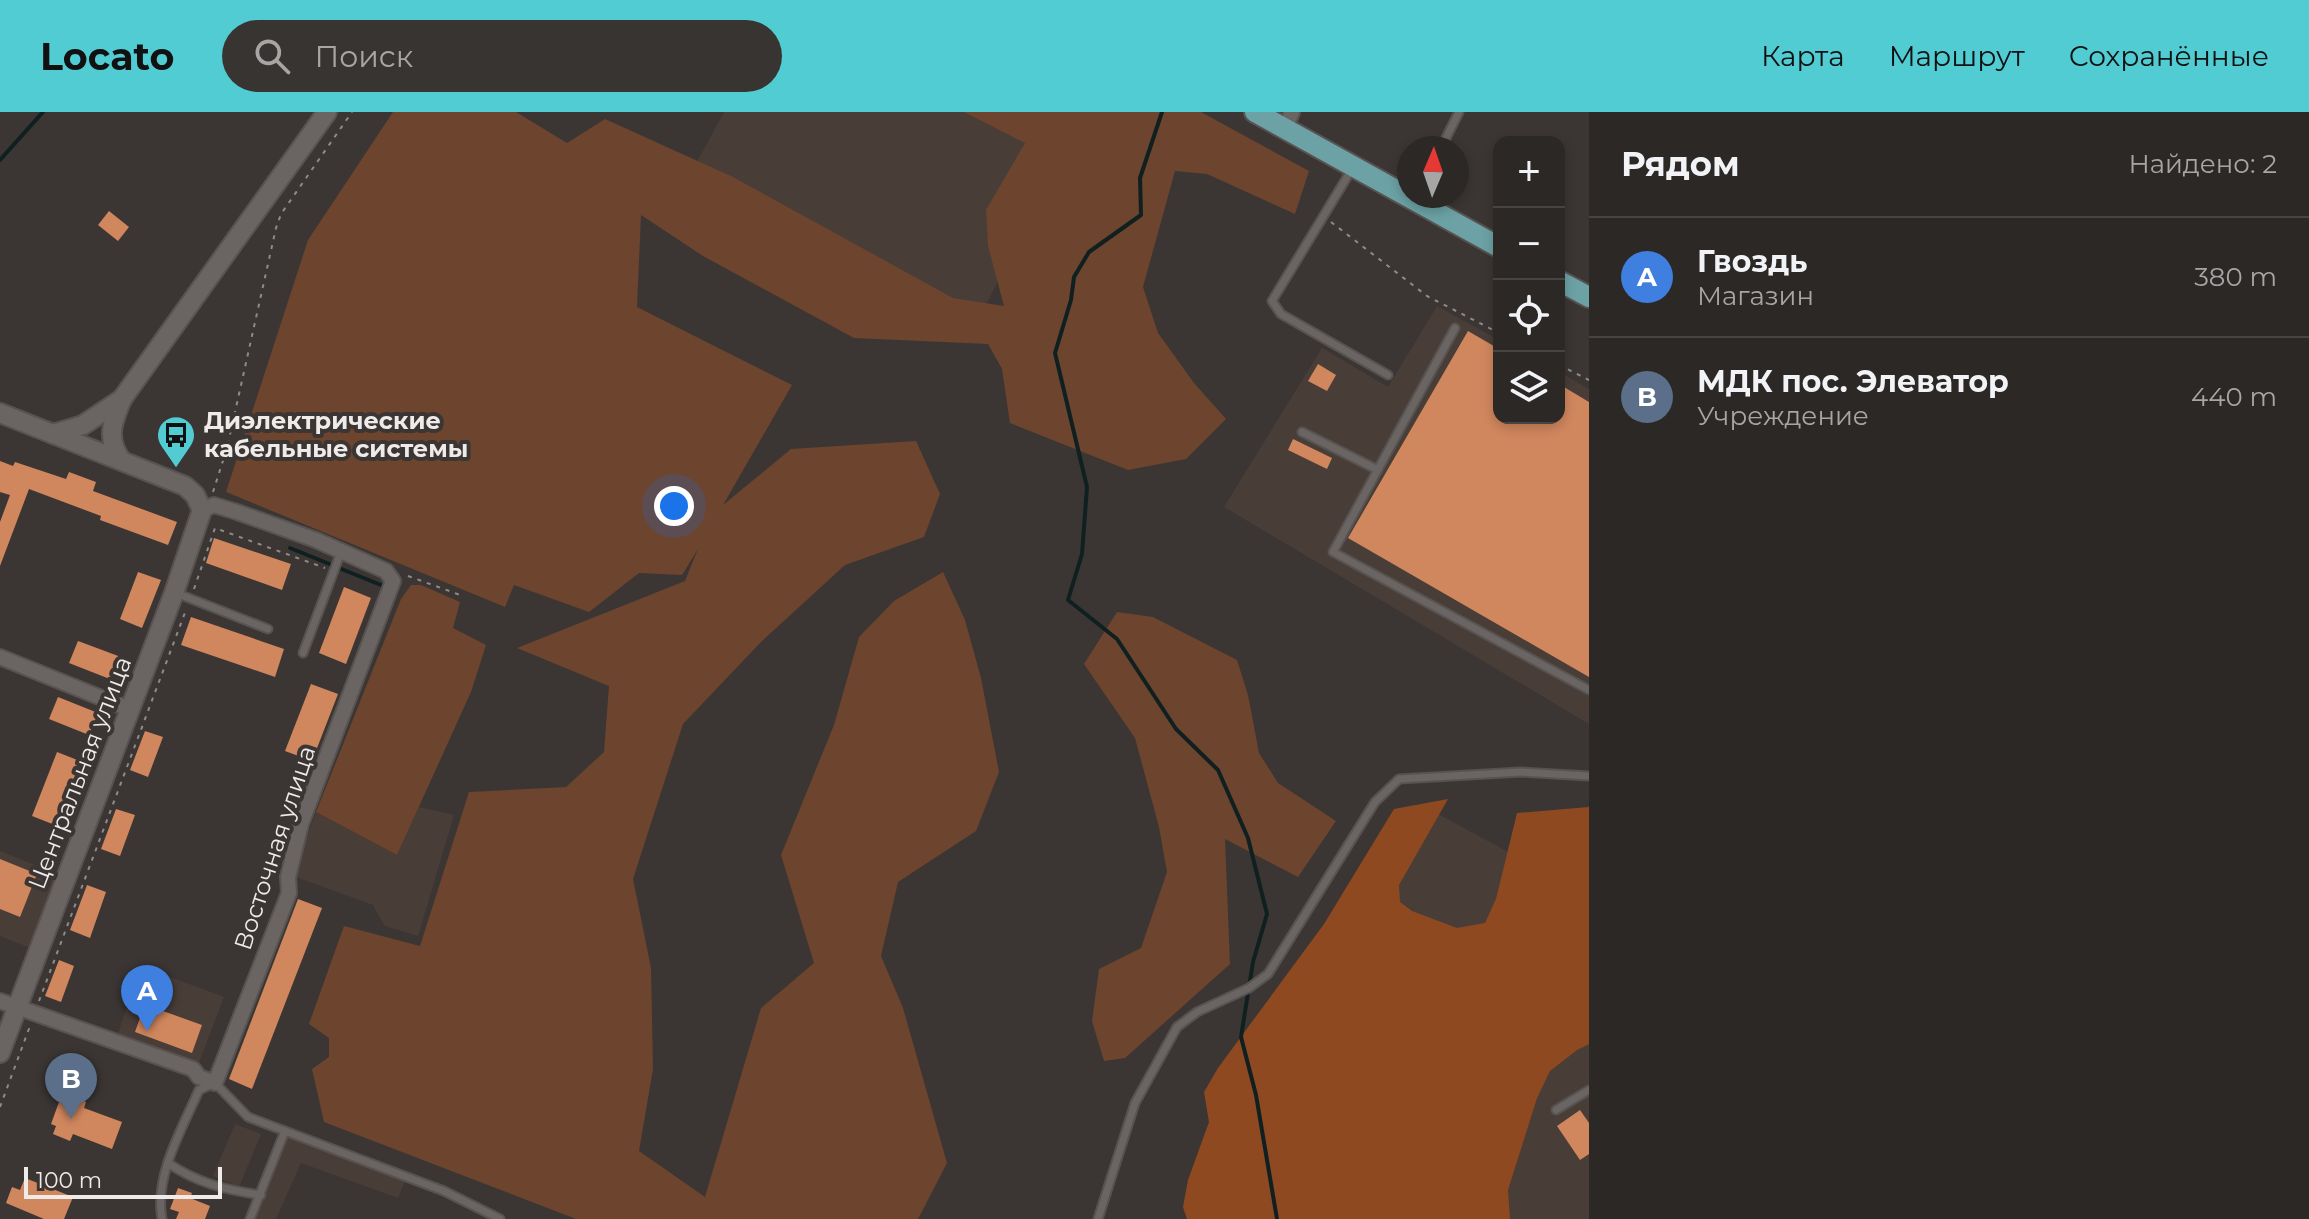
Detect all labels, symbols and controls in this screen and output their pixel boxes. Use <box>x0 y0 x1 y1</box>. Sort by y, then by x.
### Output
search box <box>222 20 782 92</box>
text: Locato <box>40 33 174 80</box>
icon: search <box>250 34 294 78</box>
text: Поиск <box>314 38 413 75</box>
text: Карта <box>1761 39 1845 73</box>
text: Маршрут <box>1889 39 2025 73</box>
text: Сохранённые <box>2069 39 2269 73</box>
north arrow <box>1397 136 1469 208</box>
map controls <box>1493 136 1565 424</box>
button: + <box>1493 136 1565 208</box>
text: Рядом <box>1621 143 1740 185</box>
text: Найдено: 2 <box>2128 148 2277 180</box>
button: − <box>1493 208 1565 280</box>
text: Гвоздь <box>1697 243 1807 280</box>
text: A <box>1637 261 1657 293</box>
text: 380 m <box>2194 261 2277 293</box>
button: locate <box>1493 280 1565 352</box>
text: Магазин <box>1697 280 1814 312</box>
button: layers <box>1493 352 1565 424</box>
text: МДК пос. Элеватор <box>1697 363 2009 400</box>
text: B <box>1637 381 1657 413</box>
text: 440 m <box>2191 381 2277 413</box>
text: Учреждение <box>1697 400 1869 432</box>
place label: Диэлектрические кабельные системы <box>204 406 468 463</box>
bus stop icon: Диэлектрические кабельные системы <box>155 414 197 469</box>
your location <box>654 486 694 526</box>
street label: Центральная улица <box>22 652 137 893</box>
street label: Восточная улица <box>228 742 321 954</box>
pin: A <box>121 965 173 1031</box>
pin: B <box>45 1053 97 1119</box>
scale bar <box>24 1163 222 1199</box>
text: 100 m <box>36 1167 102 1194</box>

